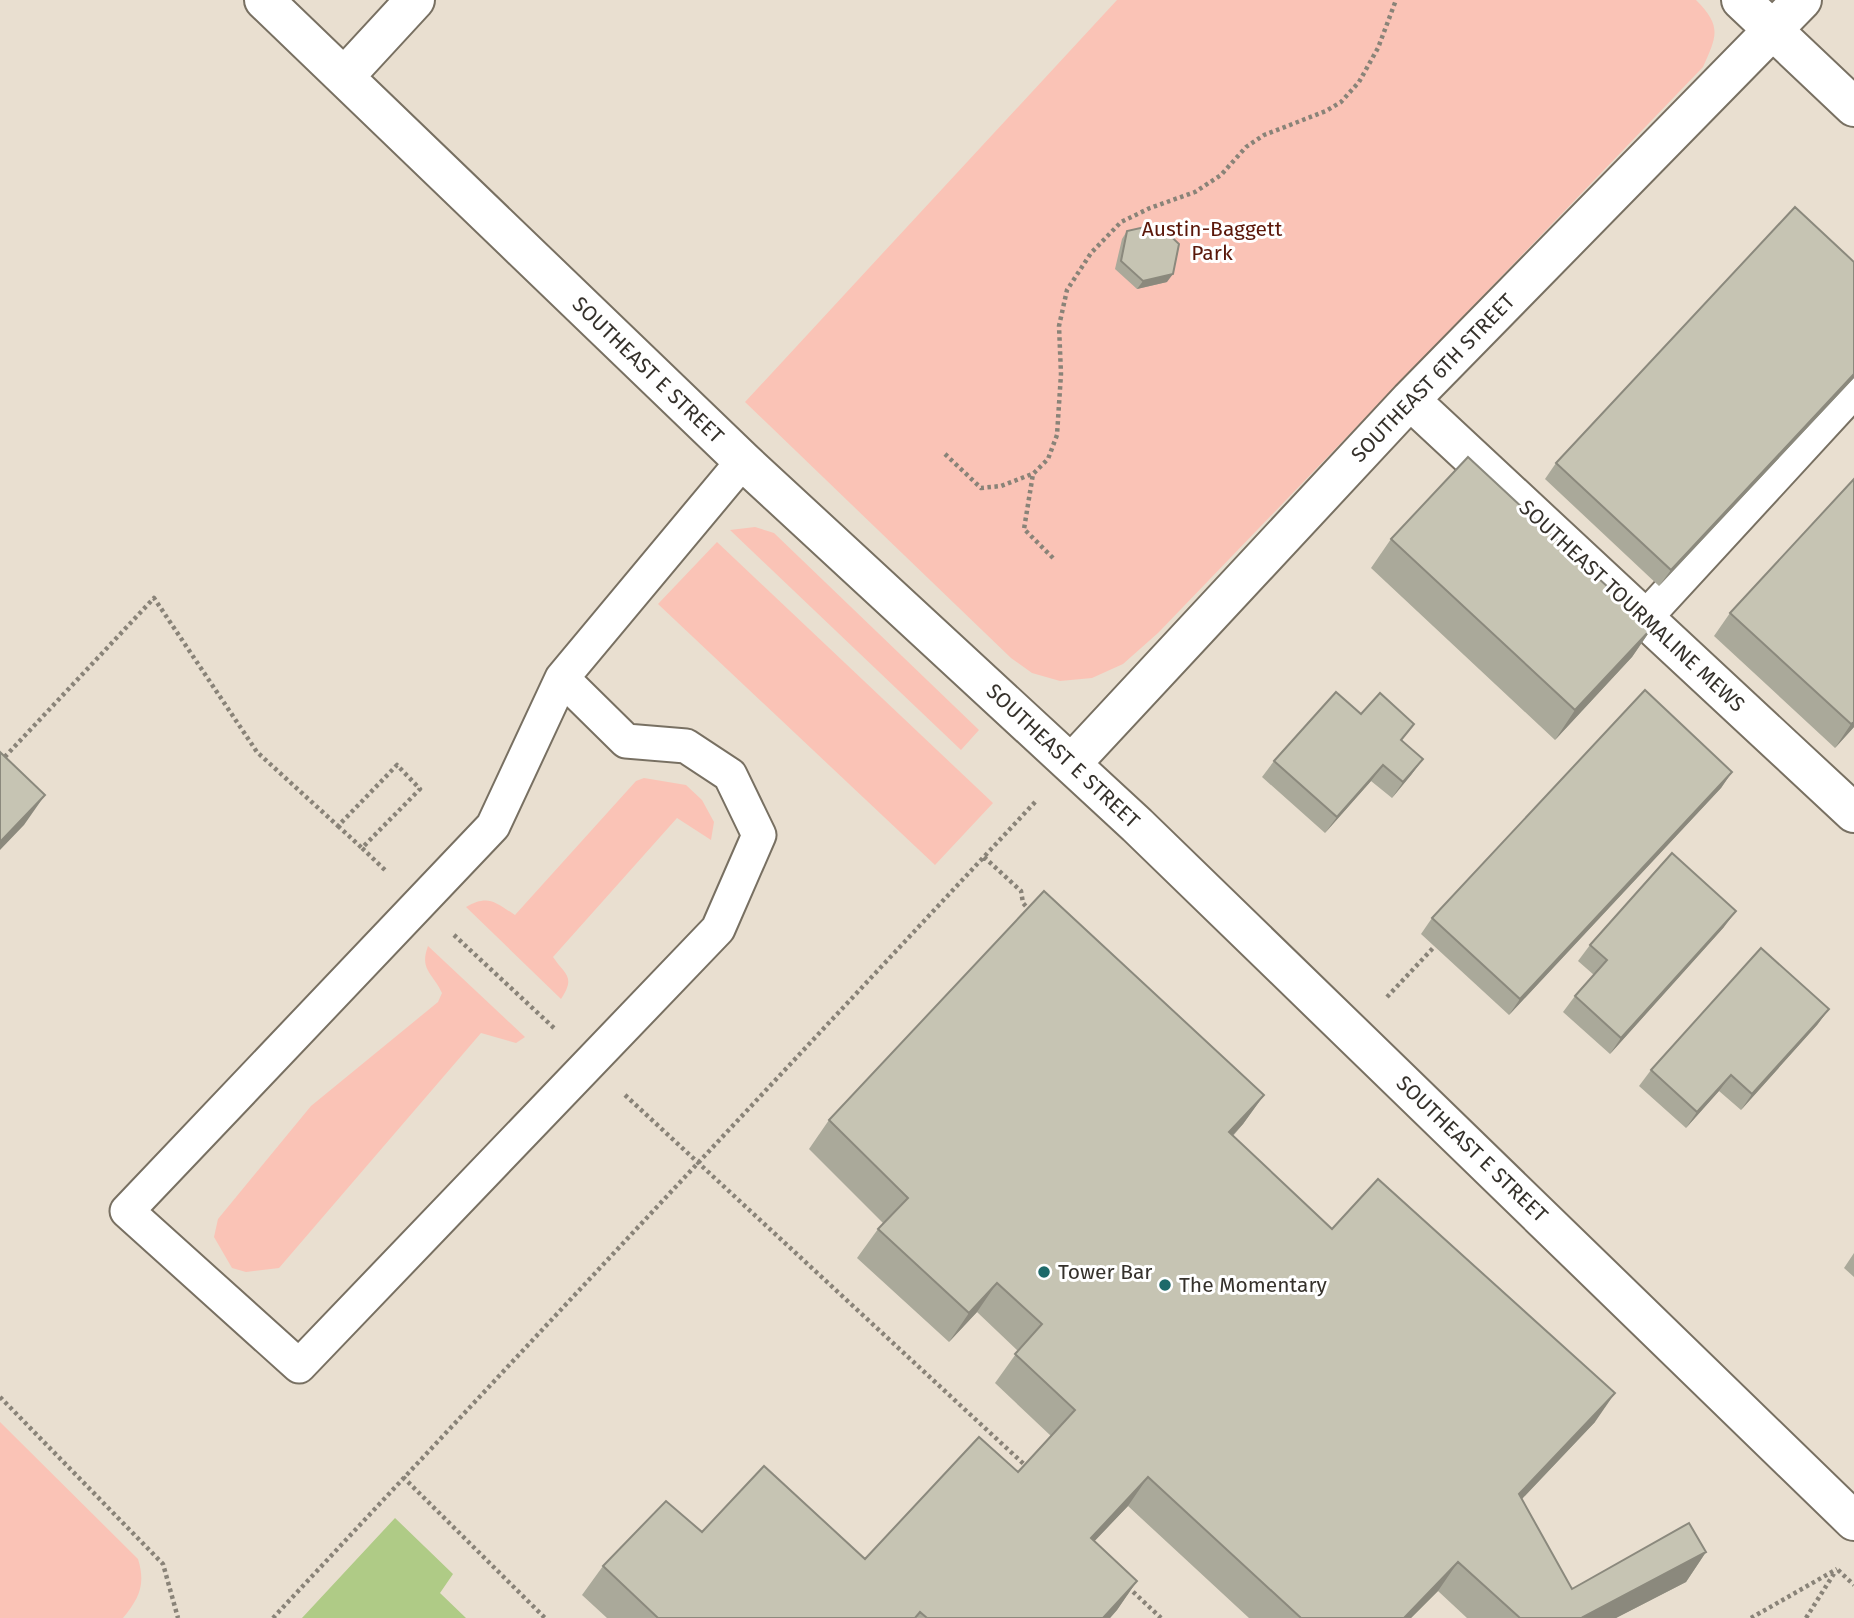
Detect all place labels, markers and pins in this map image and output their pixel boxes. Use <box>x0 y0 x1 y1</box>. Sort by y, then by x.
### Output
place label: Tower Bar <box>1058 1259 1152 1285</box>
marker: Tower Bar <box>1036 1264 1052 1280</box>
place label: The Momentary <box>1179 1272 1327 1298</box>
marker: The Momentary <box>1157 1277 1173 1293</box>

